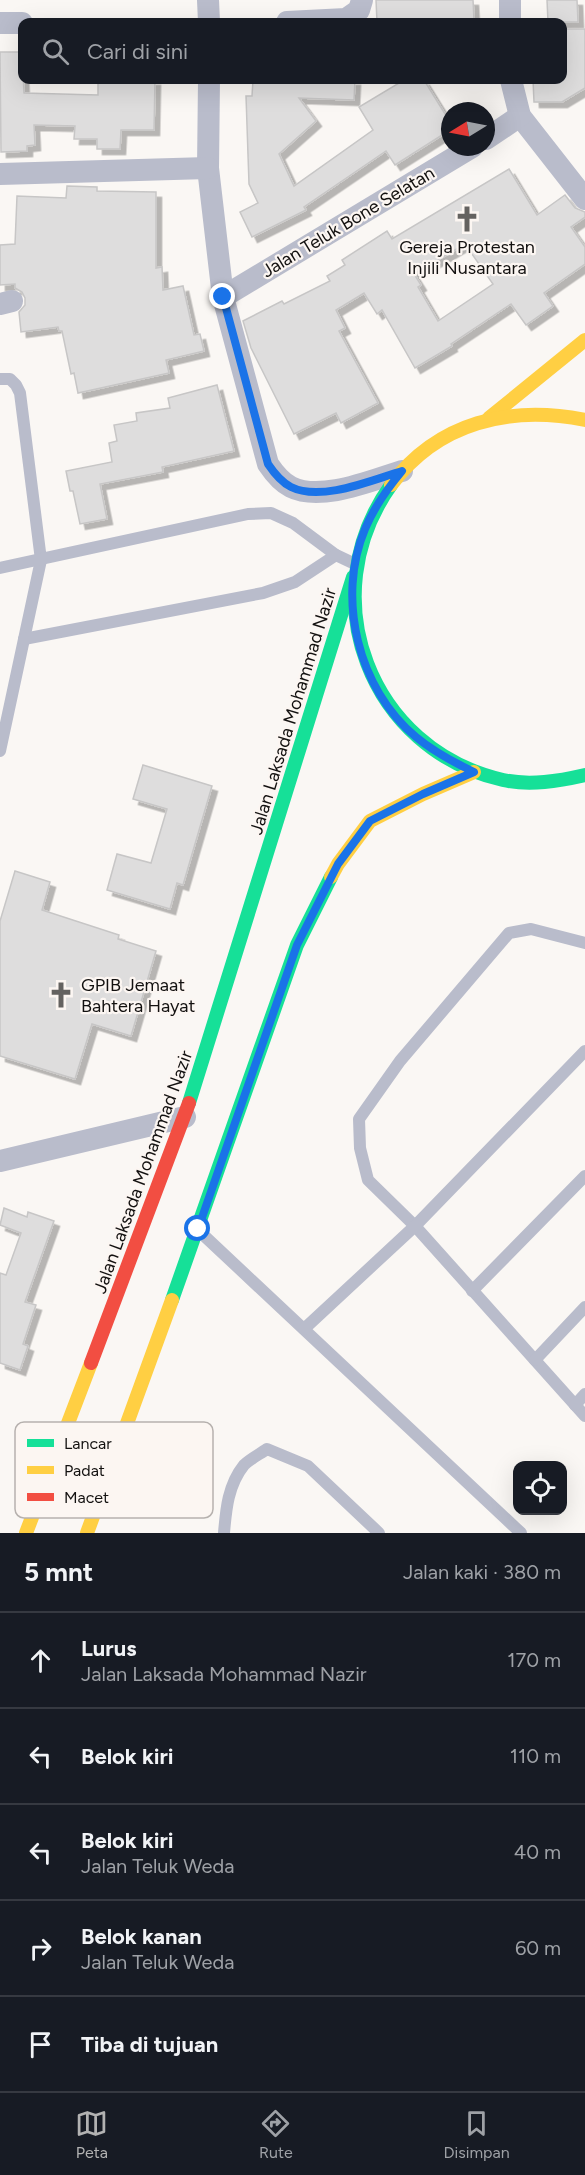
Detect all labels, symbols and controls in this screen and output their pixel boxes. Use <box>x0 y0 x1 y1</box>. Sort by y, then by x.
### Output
search box <box>18 18 567 84</box>
icon: search <box>39 35 72 68</box>
text: Cari di sini <box>87 38 188 65</box>
north arrow <box>441 102 495 156</box>
street label: Jalan Teluk Bone Selatan <box>258 162 438 282</box>
church icon: Gereja Protestan Injili Nusantara <box>452 204 482 234</box>
place label: Gereja Protestan Injili Nusantara <box>399 236 535 279</box>
route end <box>209 283 235 309</box>
street label: Jalan Laksada Mohammad Nazir <box>245 585 341 837</box>
place label: GPIB Jemaat Bahtera Hayat <box>81 974 196 1017</box>
church icon: GPIB Jemaat Bahtera Hayat <box>46 980 76 1010</box>
street label: Jalan Laksada Mohammad Nazir <box>89 1047 197 1297</box>
route start <box>184 1215 210 1241</box>
legend <box>15 1422 213 1518</box>
text: Lancar <box>64 1434 112 1453</box>
text: Padat <box>64 1461 105 1480</box>
map controls <box>513 1461 567 1515</box>
button: locate <box>513 1461 567 1515</box>
text: Macet <box>64 1488 109 1507</box>
text: 5 mnt <box>24 1556 93 1588</box>
text: Jalan kaki · 380 m <box>403 1560 561 1584</box>
text: Lurus <box>81 1635 136 1662</box>
icon: ahead <box>24 1644 57 1677</box>
text: 170 m <box>507 1648 561 1672</box>
text: Jalan Laksada Mohammad Nazir <box>81 1662 367 1686</box>
icon: left <box>24 1740 57 1773</box>
text: Belok kiri <box>81 1743 174 1770</box>
text: 110 m <box>510 1744 561 1768</box>
text: Belok kiri <box>81 1827 174 1854</box>
icon: left <box>24 1836 57 1869</box>
text: 40 m <box>514 1840 561 1864</box>
text: Jalan Teluk Weda <box>81 1854 234 1878</box>
text: Belok kanan <box>81 1923 202 1950</box>
icon: right <box>24 1932 57 1965</box>
text: 60 m <box>515 1936 561 1960</box>
text: Jalan Teluk Weda <box>81 1950 234 1974</box>
icon: arrive <box>24 2028 57 2061</box>
text: Tiba di tujuan <box>81 2031 218 2058</box>
tab: Peta <box>75 2107 108 2162</box>
tab: Rute <box>259 2107 293 2162</box>
tab: Disimpan <box>444 2107 510 2162</box>

